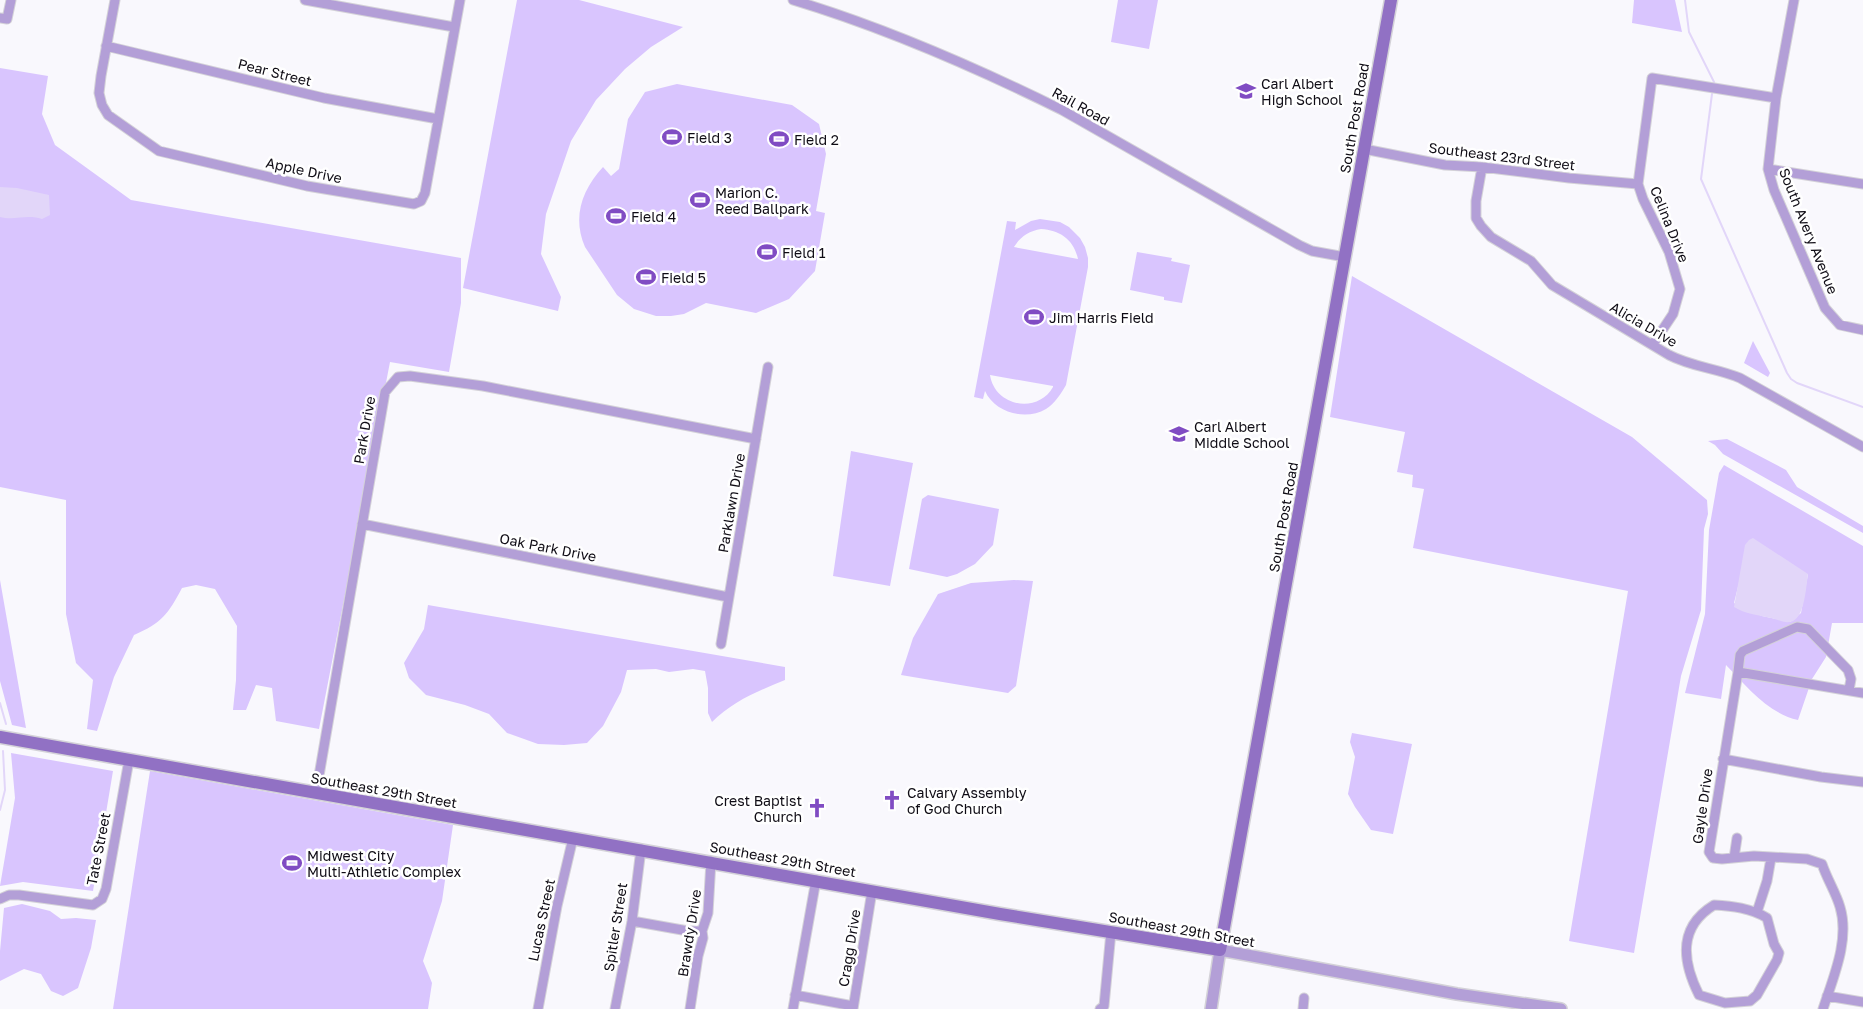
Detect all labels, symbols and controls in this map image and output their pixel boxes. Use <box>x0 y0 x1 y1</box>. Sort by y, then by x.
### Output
street label: Pear Street <box>236 55 314 89</box>
street label: South Post Road <box>1336 61 1372 175</box>
place label: Carl Albert High School <box>1261 75 1343 108</box>
school or university icon: Carl Albert High School <box>1235 80 1257 102</box>
street label: Rail Road <box>1049 83 1113 129</box>
sports icon: Field 3 <box>661 126 683 148</box>
sports icon: Field 2 <box>768 128 790 150</box>
place label: Field 3 <box>687 129 732 146</box>
place label: Field 2 <box>794 131 839 148</box>
street label: Southeast 23rd Street <box>1428 139 1576 173</box>
street label: Apple Drive <box>264 154 344 186</box>
street label: South Avery Avenue <box>1776 166 1842 296</box>
street label: Celina Drive <box>1647 183 1693 265</box>
place label: Marion C. Reed Ballpark <box>715 184 809 217</box>
sports icon: Marion C. Reed Ballpark <box>689 189 711 211</box>
sports icon: Field 4 <box>605 205 627 227</box>
place label: Field 4 <box>631 208 676 225</box>
sports icon: Field 1 <box>756 241 778 263</box>
place label: Field 1 <box>782 244 826 261</box>
sports icon: Field 5 <box>635 266 657 288</box>
place label: Field 5 <box>661 269 706 286</box>
street label: Alicia Drive <box>1607 298 1681 350</box>
sports icon: Jim Harris Field <box>1023 306 1045 328</box>
place label: Jim Harris Field <box>1049 309 1154 326</box>
street label: Park Drive <box>350 395 378 465</box>
place label: Carl Albert Middle School <box>1194 418 1289 451</box>
school or university icon: Carl Albert Middle School <box>1168 423 1190 445</box>
street label: Parklawn Drive <box>714 452 748 554</box>
street label: South Post Road <box>1265 460 1301 574</box>
street label: Oak Park Drive <box>498 529 598 565</box>
street label: Gayle Drive <box>1688 767 1716 845</box>
street label: Southeast 29th Street <box>309 769 459 811</box>
place label: Calvary Assembly of God Church <box>907 784 1027 817</box>
church icon: Calvary Assembly of God Church <box>881 789 903 811</box>
place label: Crest Baptist Church <box>714 792 802 825</box>
church icon: Crest Baptist Church <box>806 797 828 819</box>
street label: Tate Street <box>83 811 113 887</box>
street label: Southeast 29th Street <box>708 838 858 880</box>
place label: Midwest City Multi-Athletic Complex <box>307 847 461 880</box>
sports icon: Midwest City Multi-Athletic Complex <box>281 852 303 874</box>
street label: Lucas Street <box>524 877 558 963</box>
street label: Spitler Street <box>600 881 630 973</box>
street label: Brawdy Drive <box>674 888 704 978</box>
street label: Cragg Drive <box>834 908 864 988</box>
street label: Southeast 29th Street <box>1107 908 1257 950</box>

